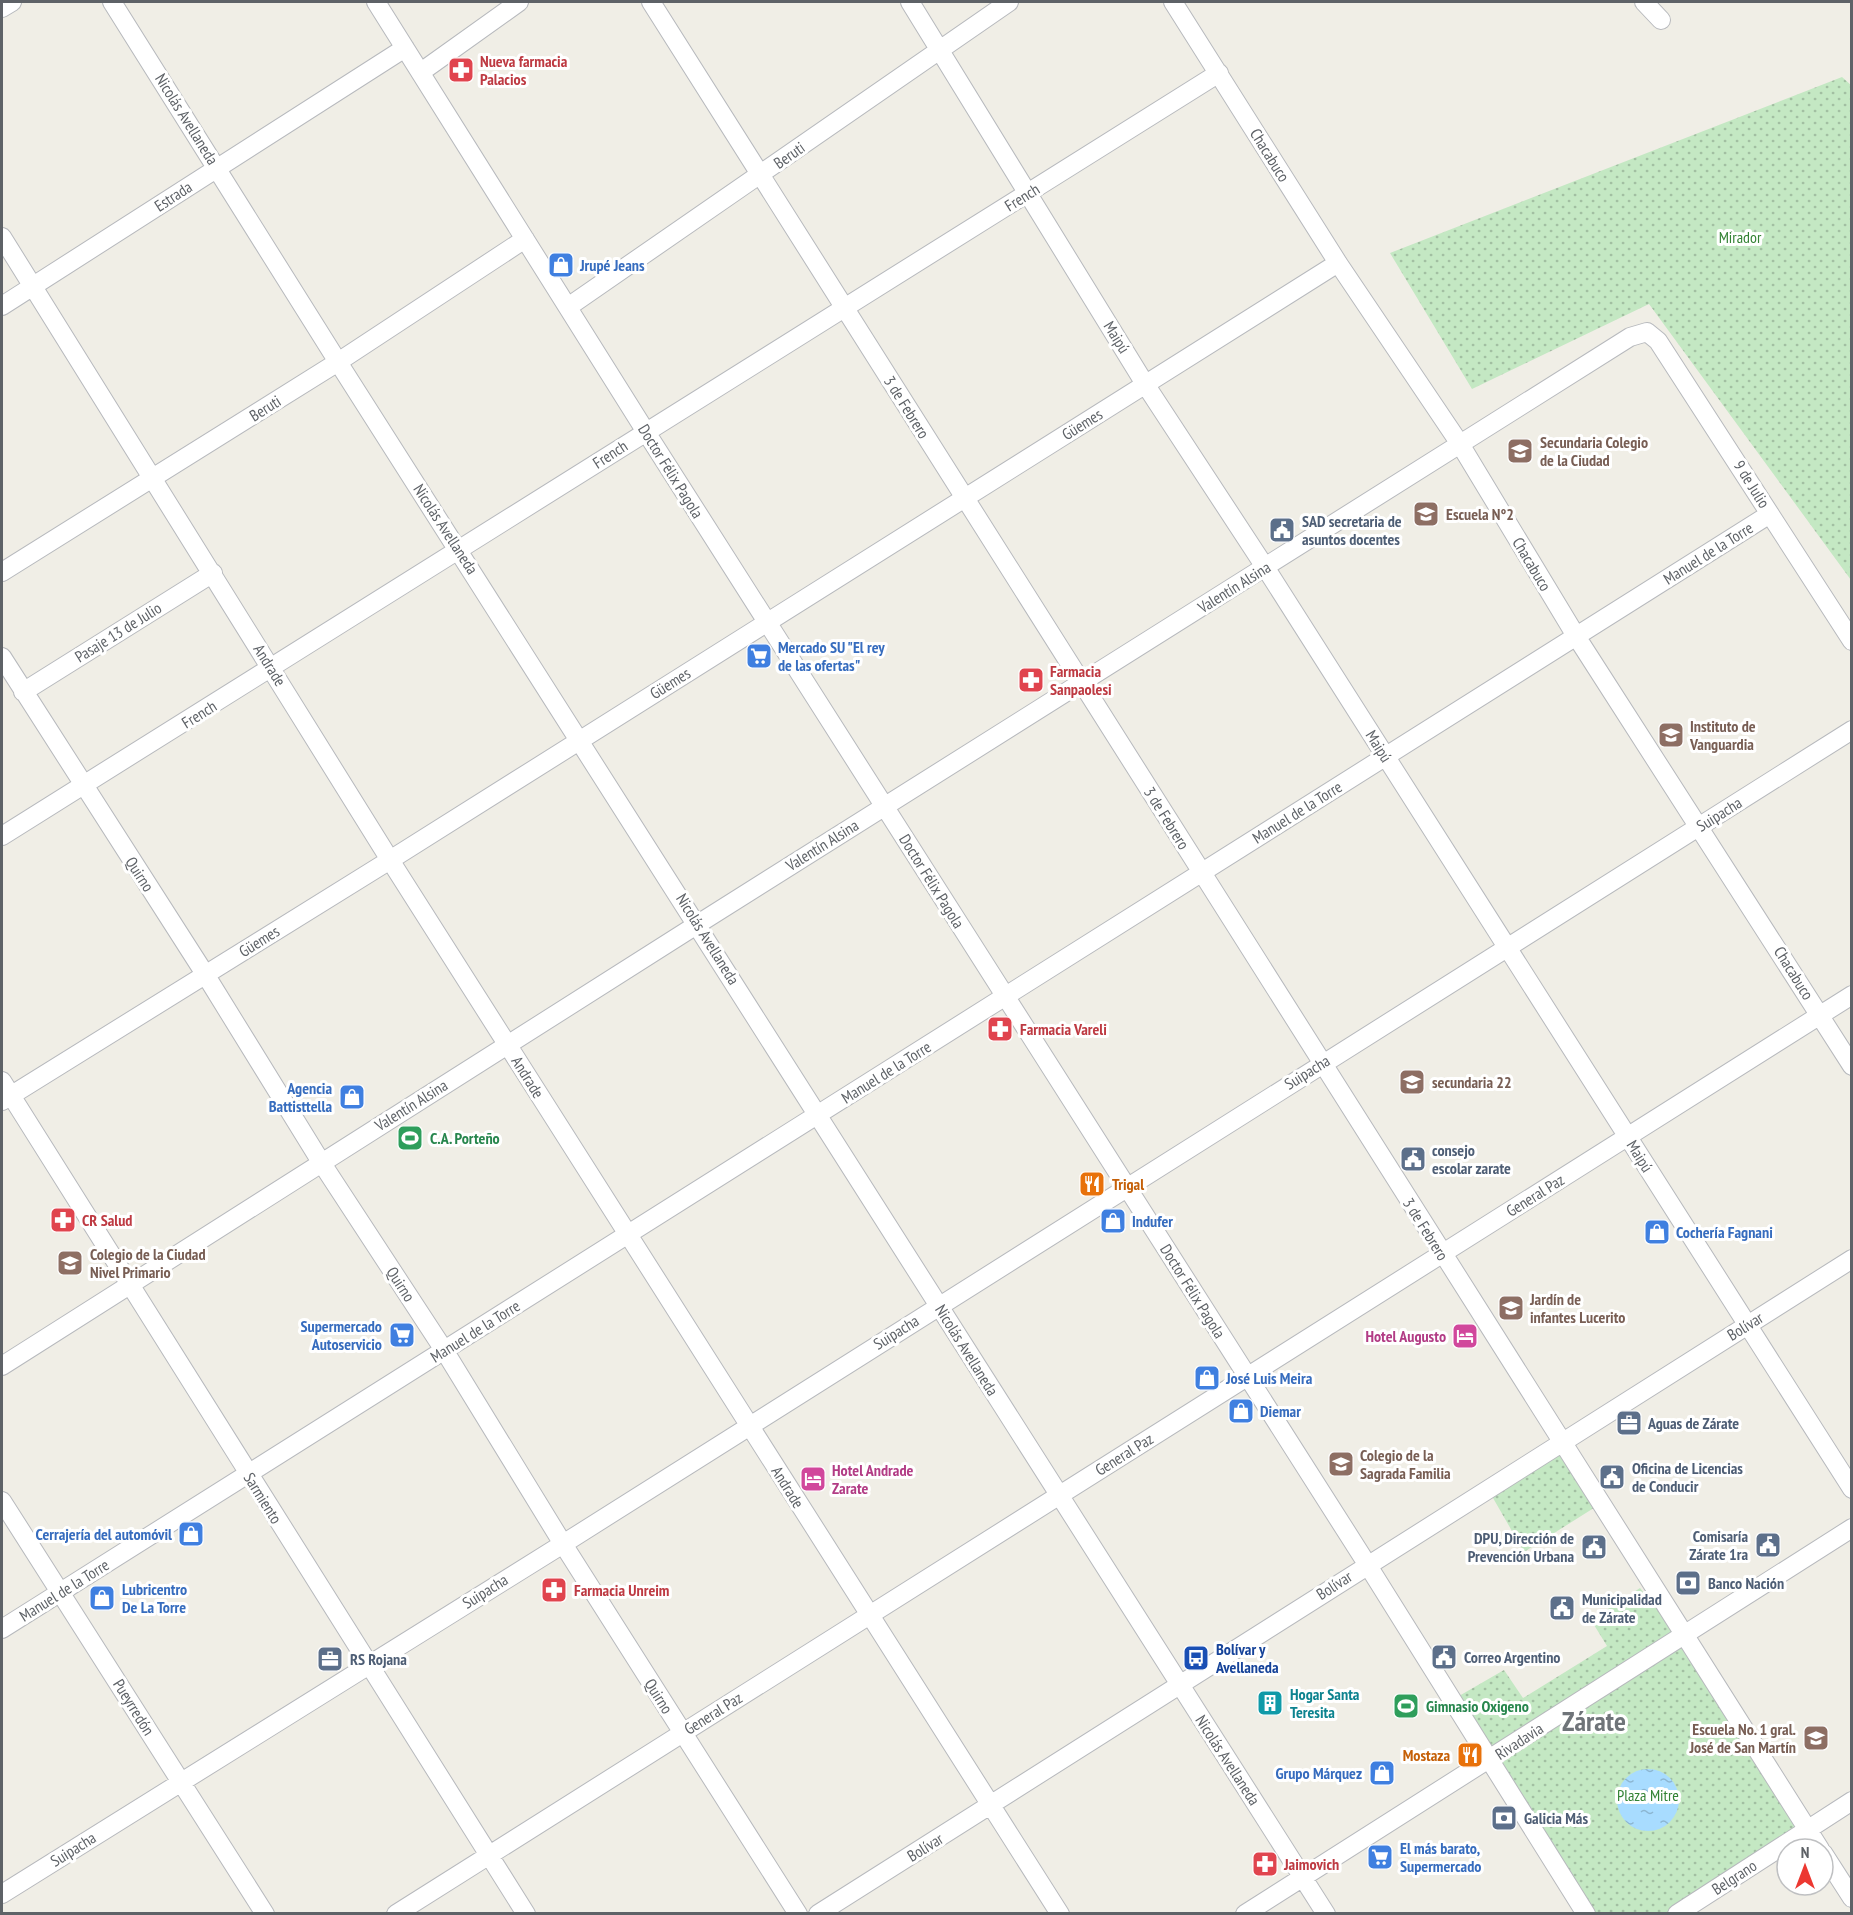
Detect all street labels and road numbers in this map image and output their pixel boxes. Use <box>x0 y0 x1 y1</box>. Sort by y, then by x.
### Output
street label: Nicolás Avellaneda <box>151 70 223 168</box>
street label: Chacabuco <box>1246 125 1294 185</box>
street label: Beruti <box>770 137 808 173</box>
street label: Estrada <box>150 177 196 215</box>
street label: French <box>1001 179 1043 215</box>
street label: Maipú <box>1100 317 1135 357</box>
street label: 3 de Febrero <box>880 372 934 442</box>
street label: Beruti <box>246 391 284 425</box>
street label: Güemes <box>1058 404 1106 444</box>
street label: Doctor Félix Pagola <box>634 420 708 522</box>
street label: French <box>589 435 631 473</box>
street label: 9 de Julio <box>1730 456 1774 512</box>
street label: Nicolás Avellaneda <box>409 480 483 578</box>
street label: Manuel de la Torre <box>1659 517 1757 589</box>
street label: Chacabuco <box>1508 534 1556 595</box>
street label: Valentín Alsina <box>1193 557 1274 618</box>
street label: Pasaje 13 de Julio <box>71 597 165 666</box>
street label: Andrade <box>249 640 291 690</box>
street label: Güemes <box>646 663 694 703</box>
street label: French <box>178 696 220 732</box>
street label: Maipú <box>1362 726 1397 766</box>
street label: Manuel de la Torre <box>1248 776 1346 848</box>
street label: 3 de Febrero <box>1140 783 1194 853</box>
street label: Suipacha <box>1693 792 1745 836</box>
street label: Valentín Alsina <box>781 815 862 876</box>
street label: Doctor Félix Pagola <box>895 830 969 932</box>
street label: Quirno <box>121 853 159 895</box>
street label: Nicolás Avellaneda <box>672 890 744 988</box>
street label: Güemes <box>235 921 283 961</box>
street label: Chacabuco <box>1770 943 1818 1003</box>
street label: Manuel de la Torre <box>837 1036 935 1108</box>
street label: Suipacha <box>1281 1050 1333 1094</box>
street label: Andrade <box>507 1052 549 1102</box>
street label: Valentín Alsina <box>370 1075 451 1136</box>
street label: Maipú <box>1623 1136 1658 1176</box>
street label: General Paz <box>1502 1169 1568 1221</box>
street label: 3 de Febrero <box>1399 1194 1453 1264</box>
street label: Doctor Félix Pagola <box>1156 1240 1230 1342</box>
street label: Quirno <box>382 1263 420 1305</box>
street label: Manuel de la Torre <box>426 1295 524 1367</box>
street label: Nicolás Avellaneda <box>931 1301 1003 1399</box>
street label: Bolívar <box>1723 1307 1767 1345</box>
street label: Suipacha <box>870 1310 922 1354</box>
street label: General Paz <box>1091 1428 1157 1480</box>
street label: Andrade <box>767 1462 809 1512</box>
street label: Sarmiento <box>240 1469 286 1527</box>
street label: Manuel de la Torre <box>15 1554 113 1626</box>
street label: Bolívar <box>1312 1566 1356 1604</box>
street label: Suipacha <box>459 1569 511 1613</box>
street label: Pueyrredón <box>109 1675 159 1739</box>
street label: Quirno <box>641 1675 677 1717</box>
street label: General Paz <box>680 1687 746 1739</box>
street label: Nicolás Avellaneda <box>1191 1711 1265 1809</box>
street label: Rivadavia <box>1491 1718 1547 1764</box>
street label: Suipacha <box>47 1827 99 1871</box>
street label: Bolívar <box>903 1828 947 1866</box>
street label: Belgrano <box>1708 1855 1760 1899</box>

